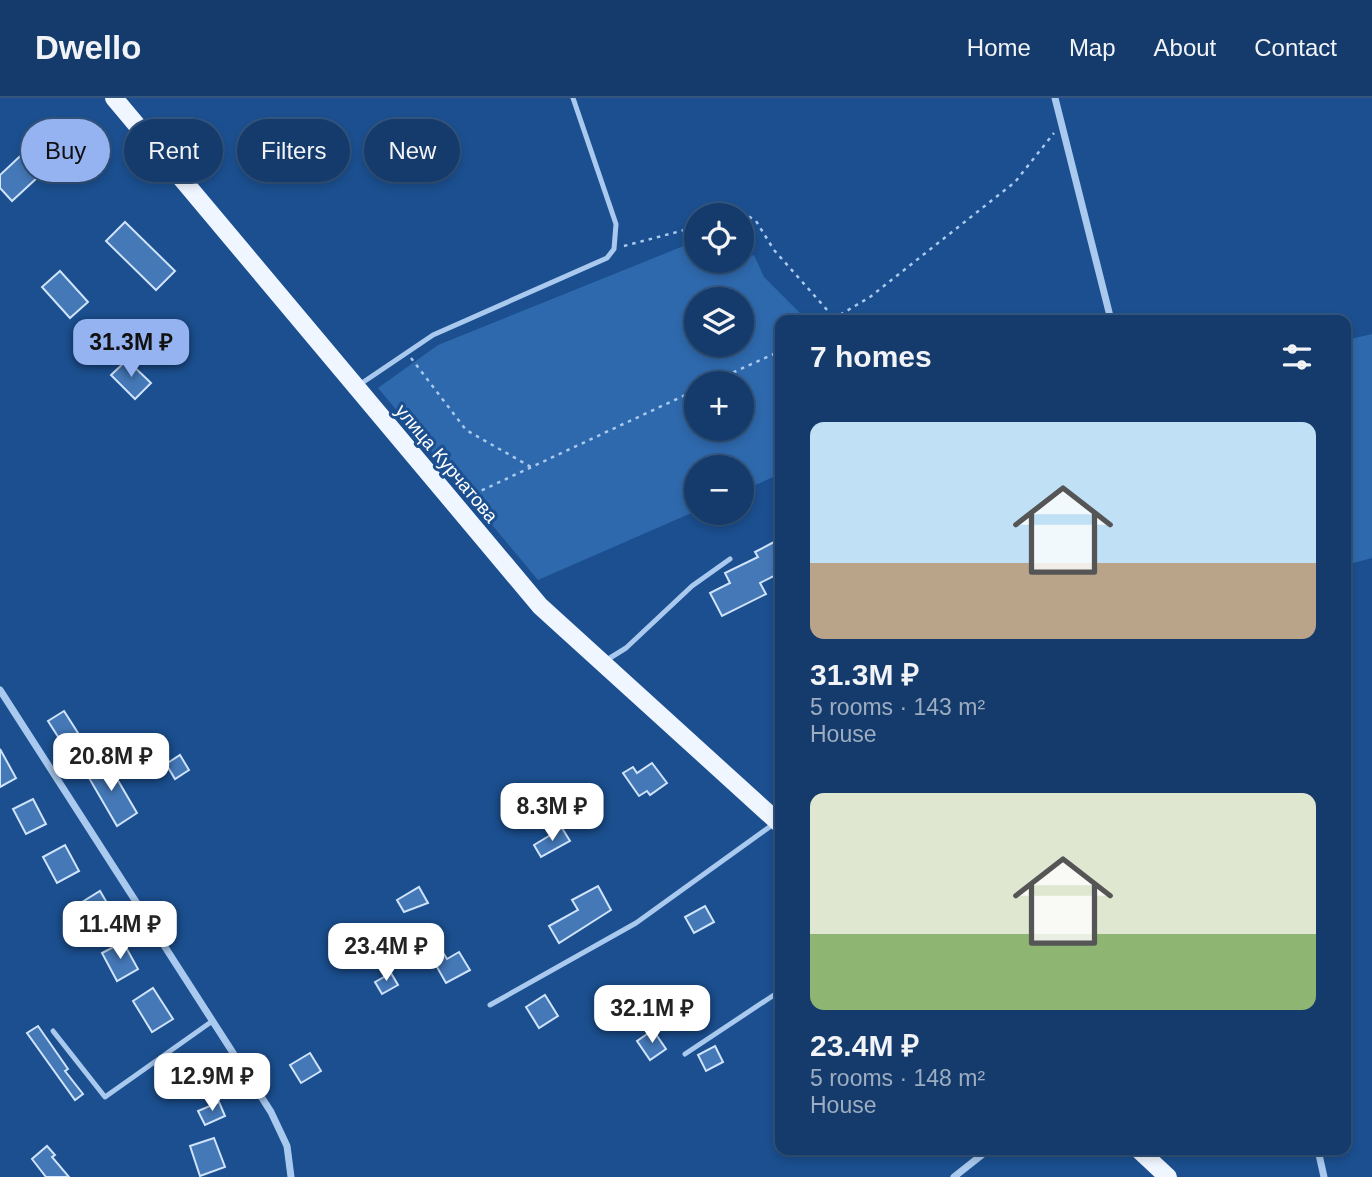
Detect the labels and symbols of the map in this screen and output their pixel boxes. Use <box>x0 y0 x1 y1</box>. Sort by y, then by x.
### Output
pin: 31.3M ₽ <box>66 320 196 379</box>
street label: улица Курчатова <box>391 400 502 527</box>
pin: 20.8M ₽ <box>46 734 176 793</box>
pin: 8.3M ₽ <box>495 784 609 843</box>
pin: 11.4M ₽ <box>55 902 185 961</box>
pin: 23.4M ₽ <box>321 924 451 983</box>
pin: 32.1M ₽ <box>587 986 717 1045</box>
pin: 12.9M ₽ <box>147 1054 277 1113</box>

